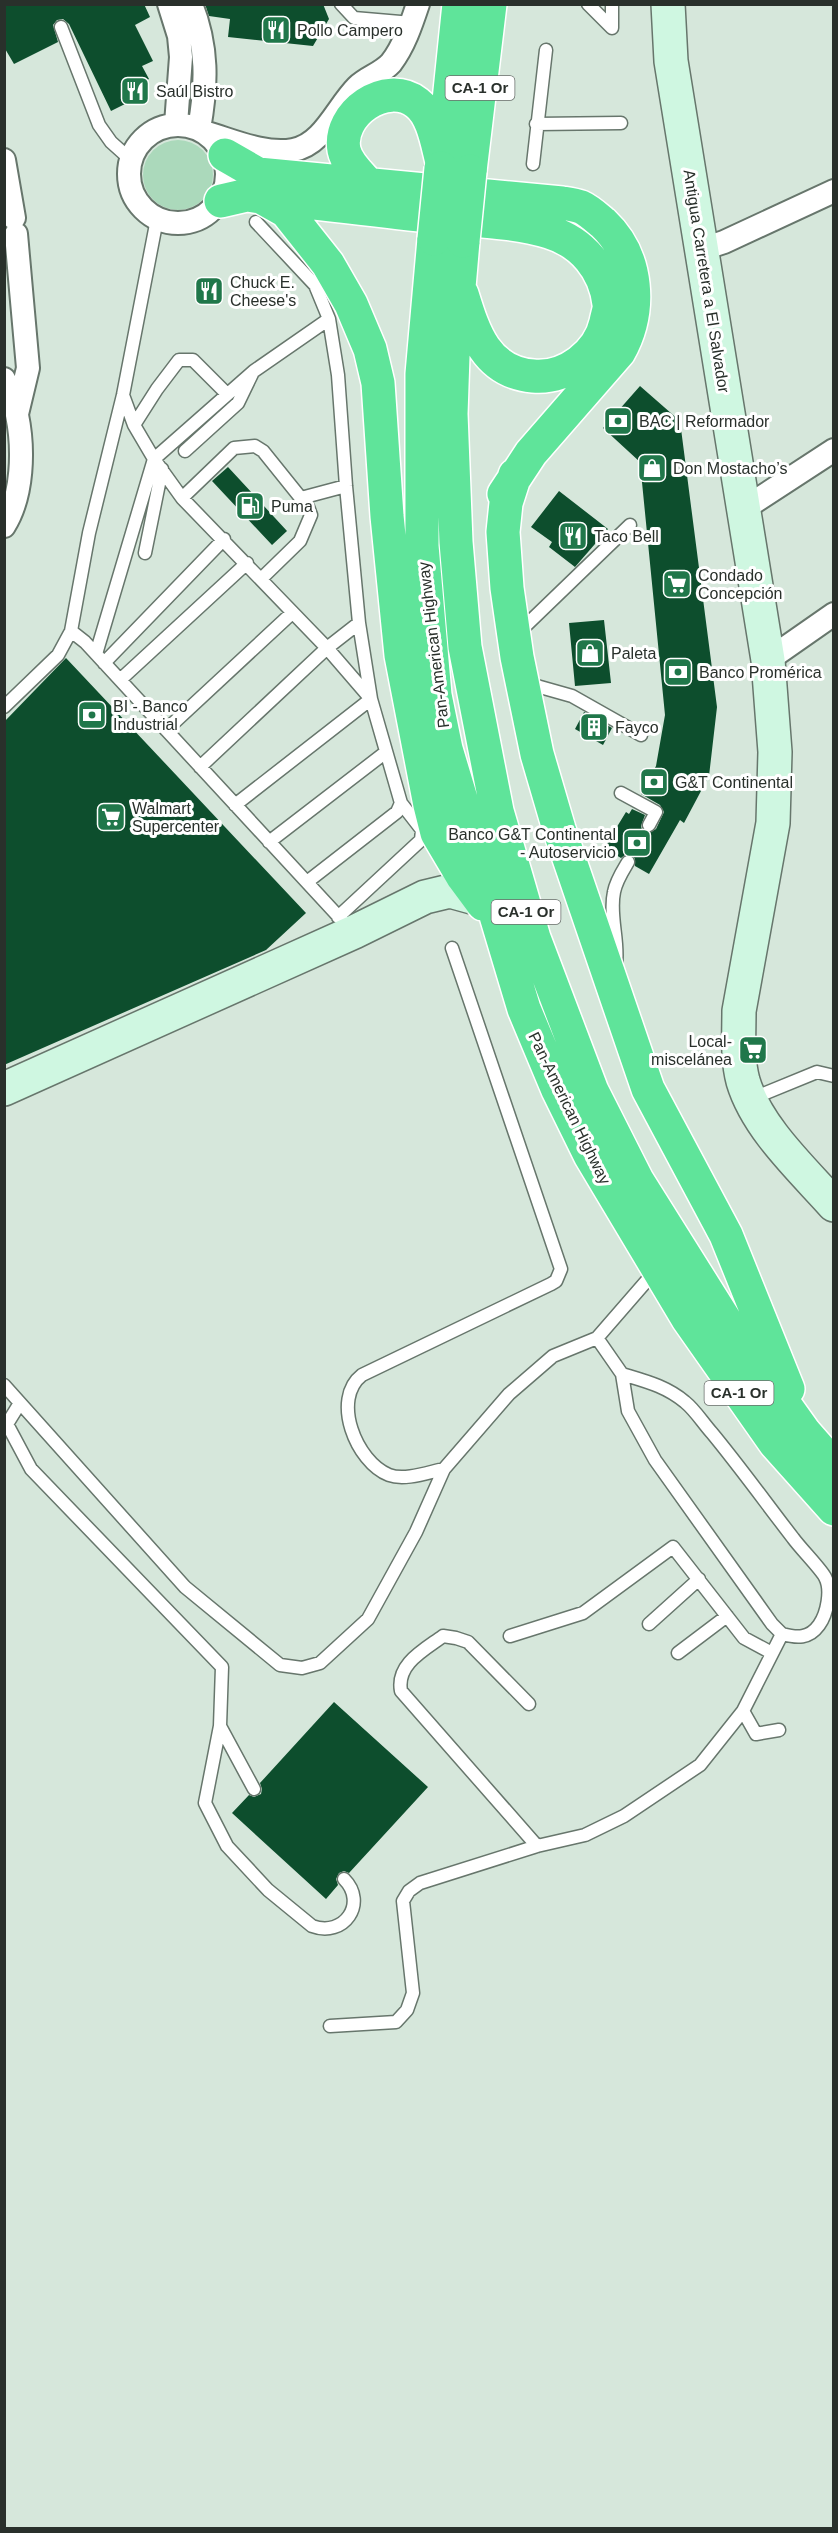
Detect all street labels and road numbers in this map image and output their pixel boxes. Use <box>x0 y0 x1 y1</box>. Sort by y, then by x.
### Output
road number: CA-1 Or <box>446 76 514 100</box>
street label: Antigua Carretera a El Salvador <box>680 168 733 395</box>
street label: Pan-American Highway <box>415 561 452 729</box>
road number: CA-1 Or <box>492 900 560 924</box>
street label: Pan-American Highway <box>525 1029 614 1187</box>
road number: CA-1 Or <box>704 1381 774 1405</box>

